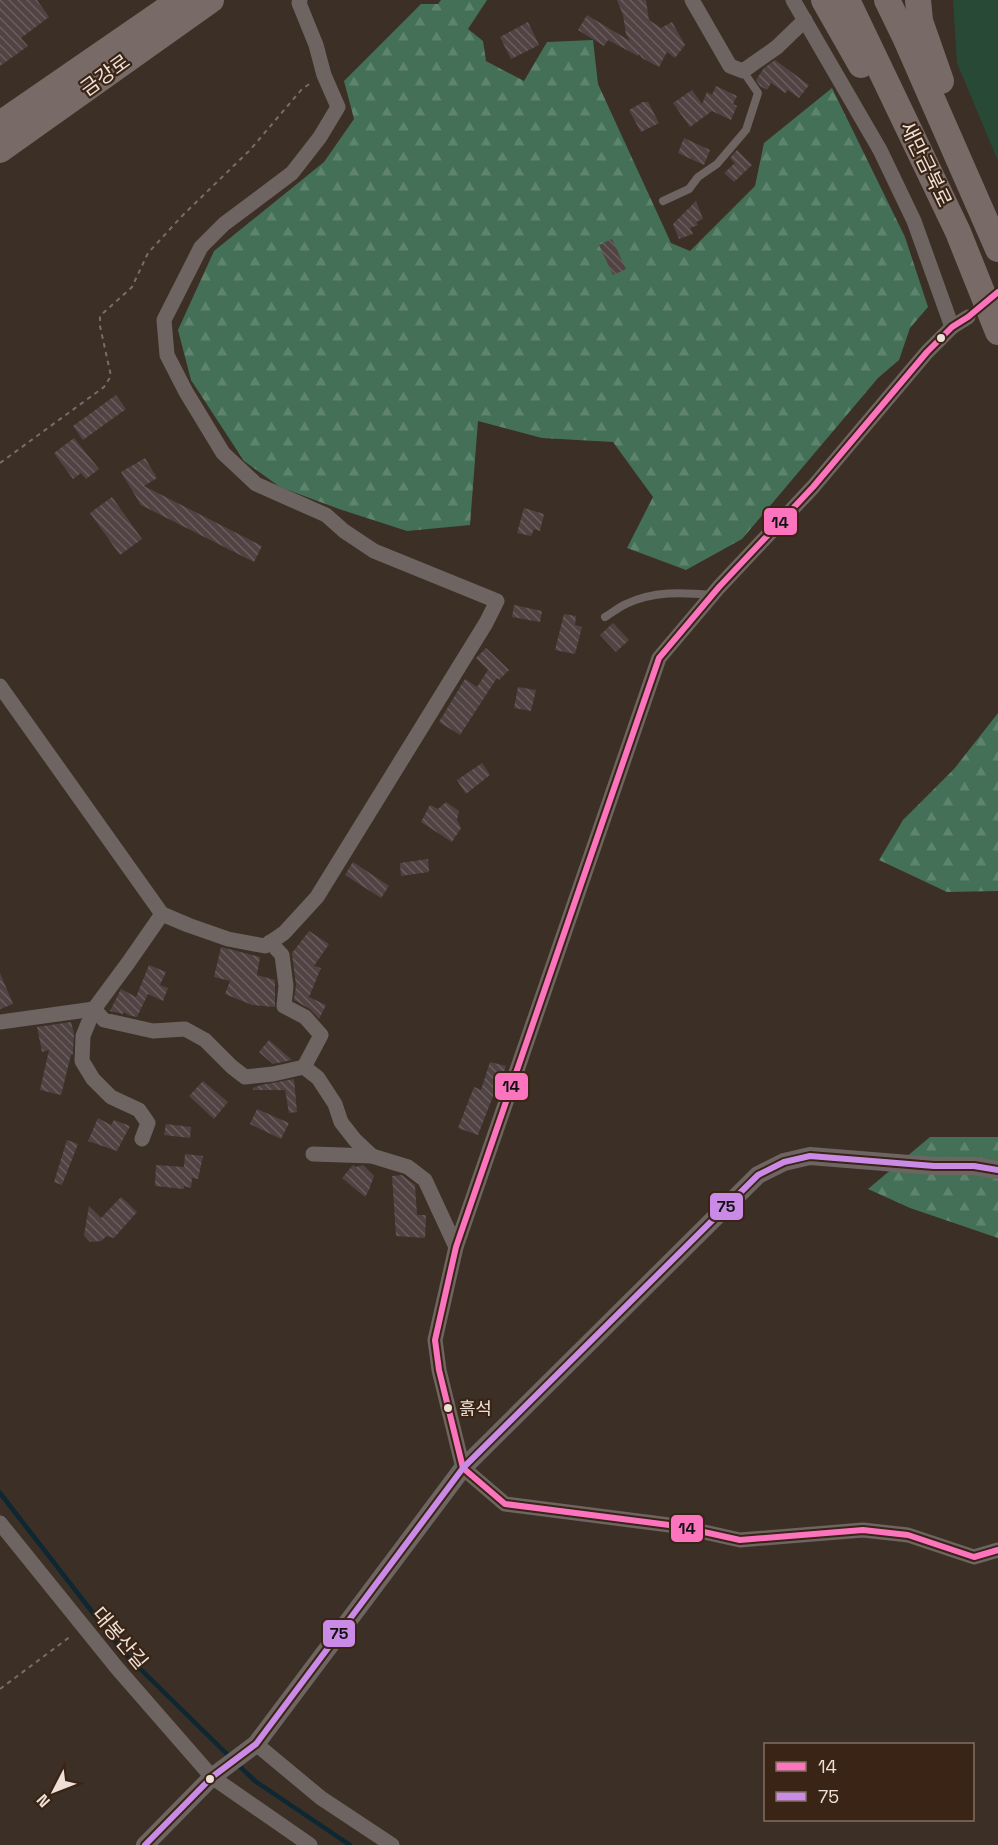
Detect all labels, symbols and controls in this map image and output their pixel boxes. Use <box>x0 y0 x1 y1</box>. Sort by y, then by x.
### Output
street label: 금강로 <box>75 48 135 102</box>
street label: 새만금북로 <box>894 117 958 211</box>
unlabelled marker <box>935 332 947 344</box>
line badge: 14 <box>763 507 798 536</box>
text: 14 <box>771 512 789 533</box>
line badge: 14 <box>494 1072 529 1101</box>
text: 14 <box>502 1076 520 1097</box>
line badge: 75 <box>709 1192 744 1221</box>
text: 75 <box>717 1196 736 1217</box>
place label: 흙석 <box>459 1397 492 1420</box>
marker: 흙석 <box>442 1402 454 1414</box>
line badge: 14 <box>670 1514 704 1543</box>
text: 14 <box>678 1518 696 1539</box>
street label: 대봉산길 <box>86 1601 154 1675</box>
line badge: 75 <box>322 1619 356 1648</box>
text: 75 <box>330 1623 349 1644</box>
legend <box>764 1743 974 1821</box>
text: 14 <box>818 1755 837 1778</box>
north arrow <box>24 1761 84 1821</box>
unlabelled marker <box>204 1773 216 1785</box>
text: 75 <box>818 1785 839 1808</box>
text: N <box>32 1790 55 1812</box>

